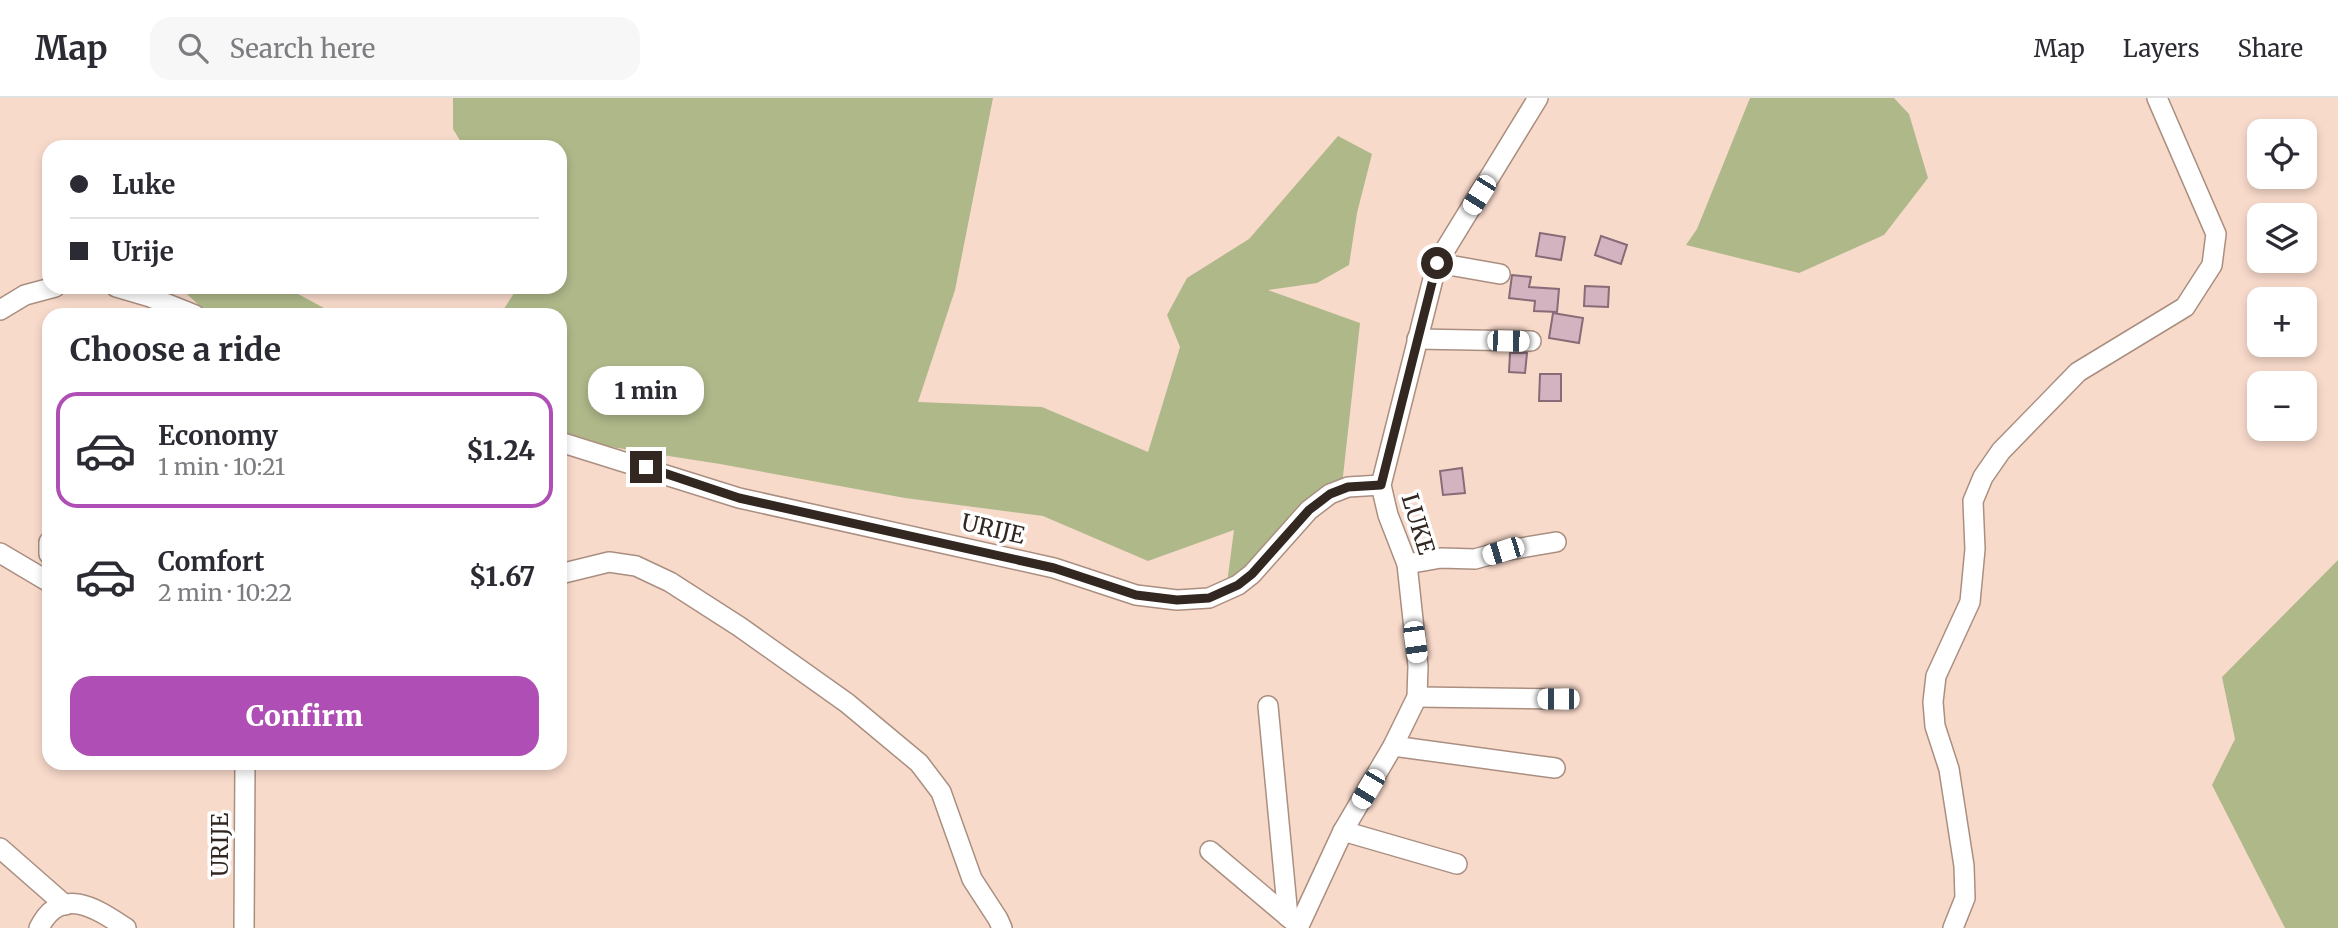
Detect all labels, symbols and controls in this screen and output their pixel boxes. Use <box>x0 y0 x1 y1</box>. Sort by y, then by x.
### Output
search box <box>150 17 640 80</box>
text: Map <box>35 28 108 69</box>
icon: search <box>174 29 212 67</box>
text: Search here <box>230 32 375 65</box>
text: Map <box>2034 33 2085 64</box>
text: Layers <box>2123 33 2199 64</box>
text: Share <box>2237 33 2303 64</box>
map controls <box>2247 119 2317 441</box>
button: locate <box>2247 119 2317 189</box>
text: Luke <box>112 168 175 201</box>
car <box>1459 172 1500 218</box>
button: layers <box>2247 203 2317 273</box>
text: Urije <box>112 235 174 268</box>
route start <box>1421 247 1453 279</box>
button: + <box>2247 287 2317 357</box>
text: Choose a ride <box>70 330 281 370</box>
car <box>1487 330 1530 352</box>
callout: 1 min <box>588 366 704 414</box>
button: − <box>2247 371 2317 441</box>
text: 1 min <box>614 376 678 405</box>
icon: car <box>74 419 137 482</box>
text: Economy <box>158 419 278 452</box>
text: $1.24 <box>466 434 535 467</box>
route end <box>630 451 662 483</box>
text: 1 min · 10:21 <box>158 452 285 481</box>
street label: LUKE <box>1396 490 1442 558</box>
street label: URIJE <box>959 507 1028 550</box>
car <box>1480 535 1527 567</box>
icon: car <box>74 545 137 608</box>
text: Comfort <box>158 545 264 578</box>
text: $1.67 <box>469 560 535 593</box>
text: 2 min · 10:22 <box>158 578 292 607</box>
car <box>1402 620 1429 664</box>
button: Confirm <box>70 676 539 756</box>
car <box>1538 689 1580 710</box>
car <box>1349 766 1388 812</box>
street label: URIJE <box>205 812 234 877</box>

